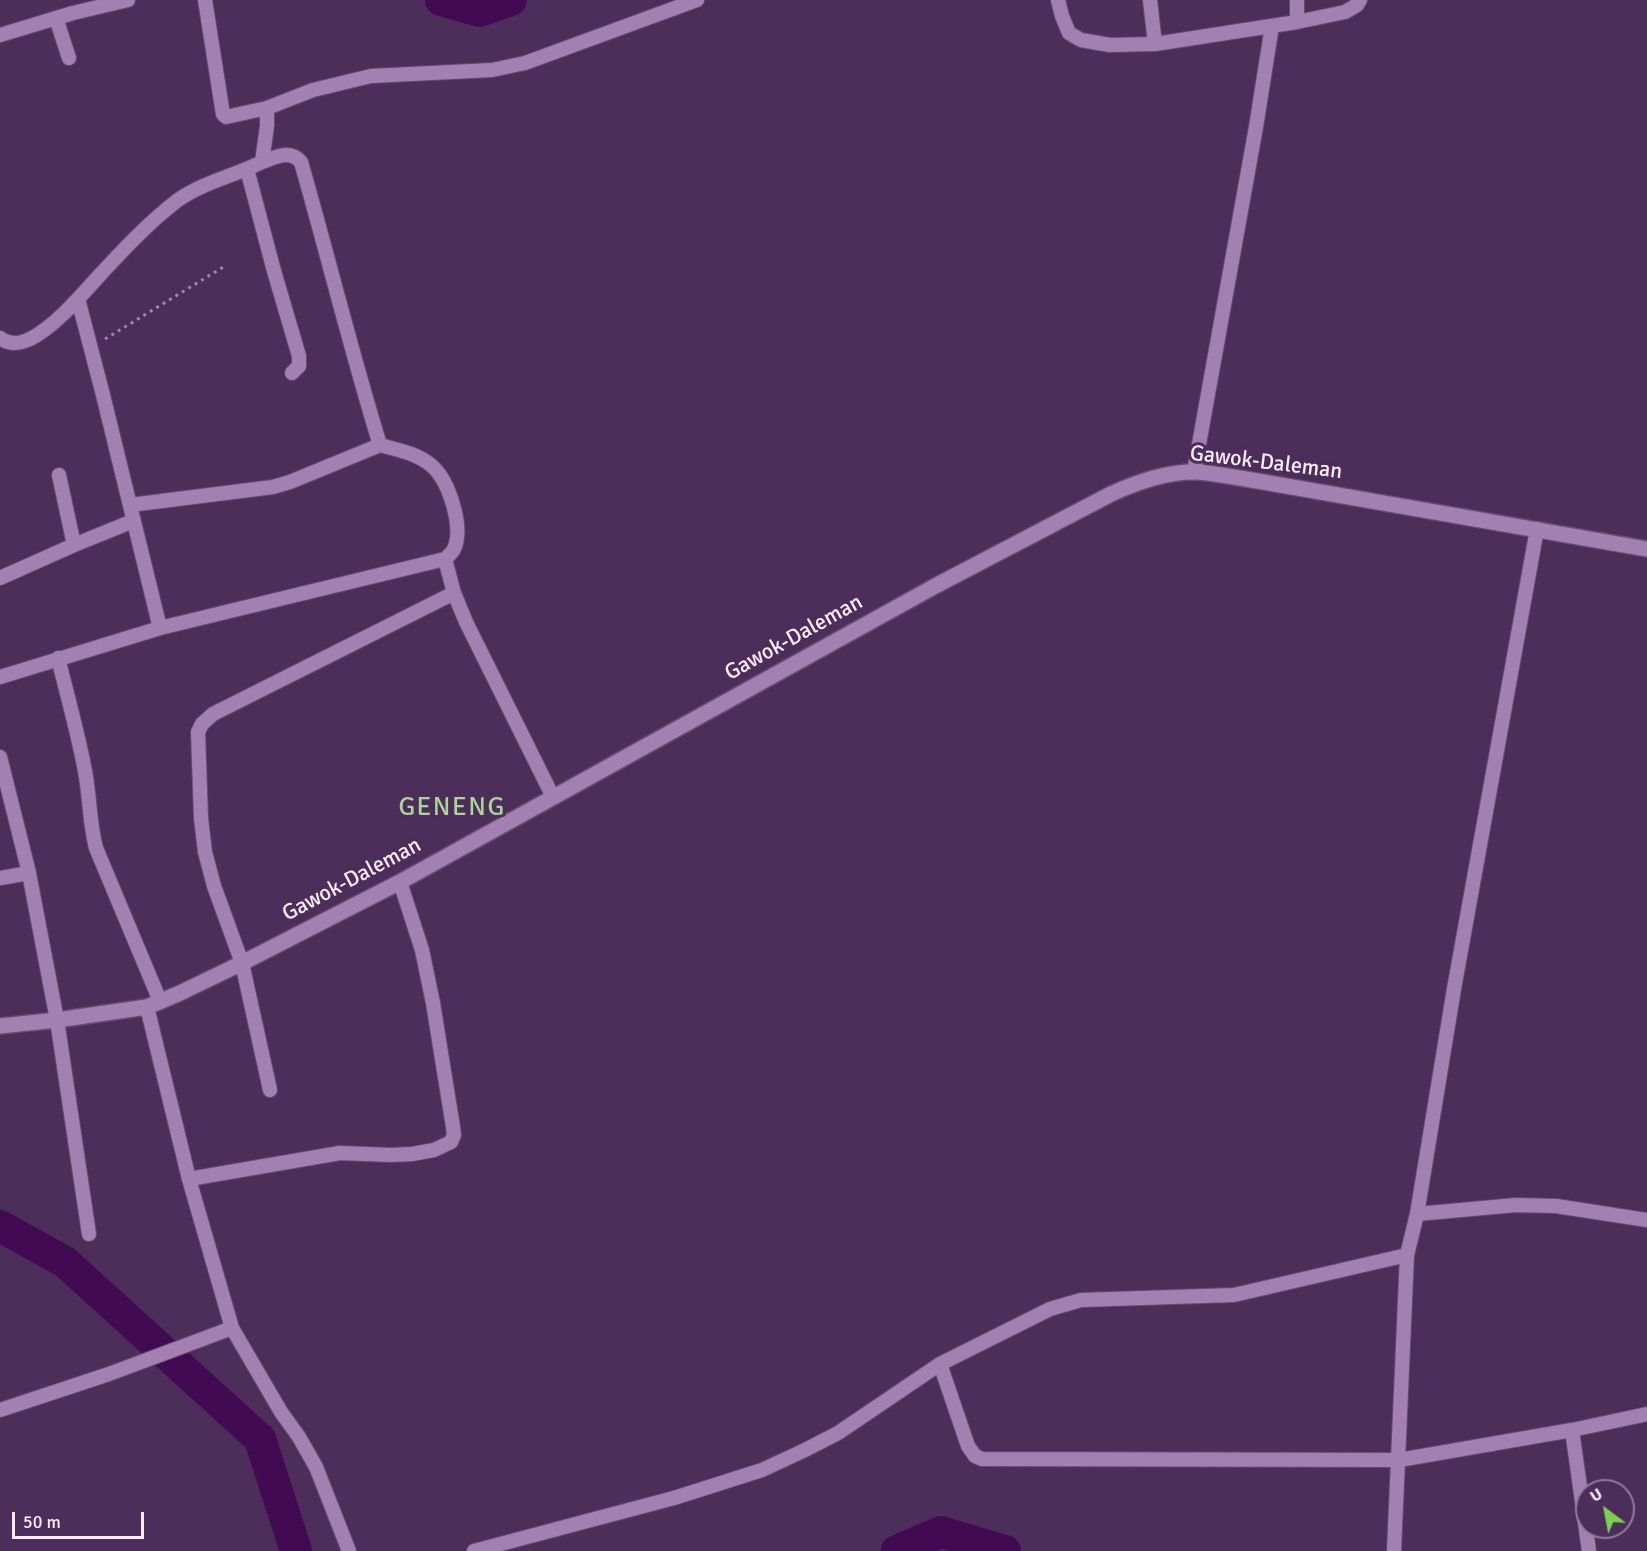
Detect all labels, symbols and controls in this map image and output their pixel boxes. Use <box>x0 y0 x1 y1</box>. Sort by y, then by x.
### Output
street label: Gawok-Daleman <box>1188 441 1344 485</box>
street label: Gawok-Daleman <box>720 589 868 687</box>
district label: GENENG <box>398 792 506 824</box>
street label: Gawok-Daleman <box>278 832 426 928</box>
north arrow <box>1575 1479 1635 1539</box>
text: U <box>1587 1484 1606 1507</box>
scale bar <box>15 1500 147 1538</box>
text: 50 m <box>23 1511 61 1533</box>

